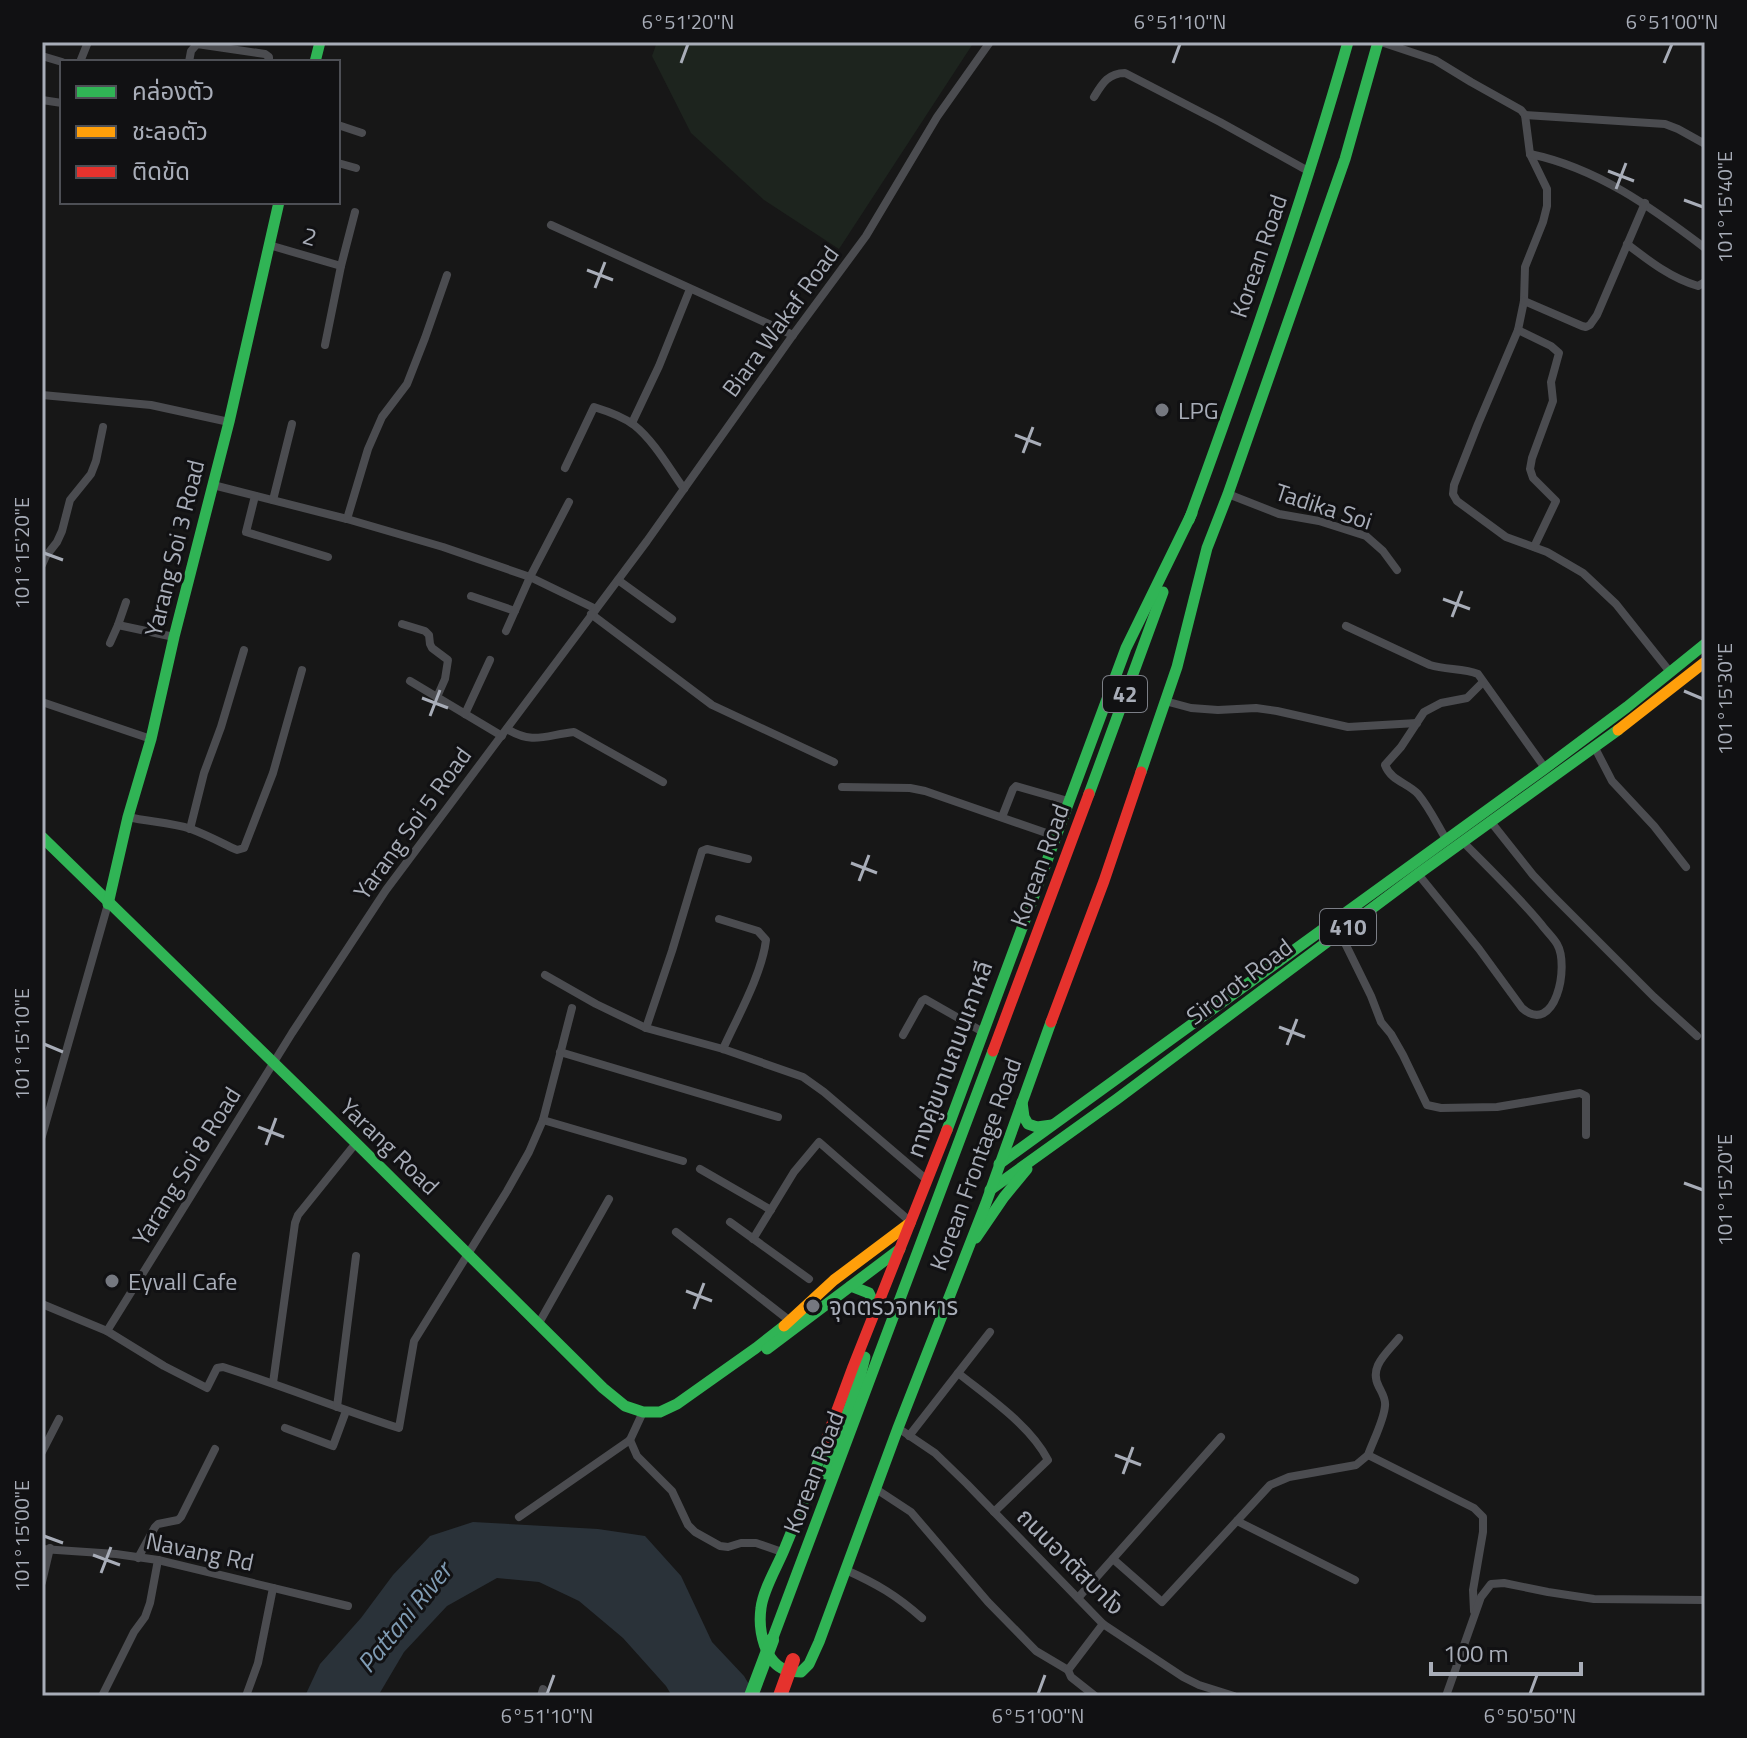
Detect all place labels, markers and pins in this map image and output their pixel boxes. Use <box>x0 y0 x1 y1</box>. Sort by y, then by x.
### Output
place label: LPG <box>1178 392 1219 428</box>
marker: LPG <box>1153 401 1171 419</box>
place label: Eyvall Cafe <box>128 1263 237 1299</box>
marker: Eyvall Cafe <box>103 1272 121 1290</box>
place label: จุดตรวจทหาร <box>829 1288 958 1324</box>
marker: จุดตรวจทหาร <box>804 1297 822 1315</box>

